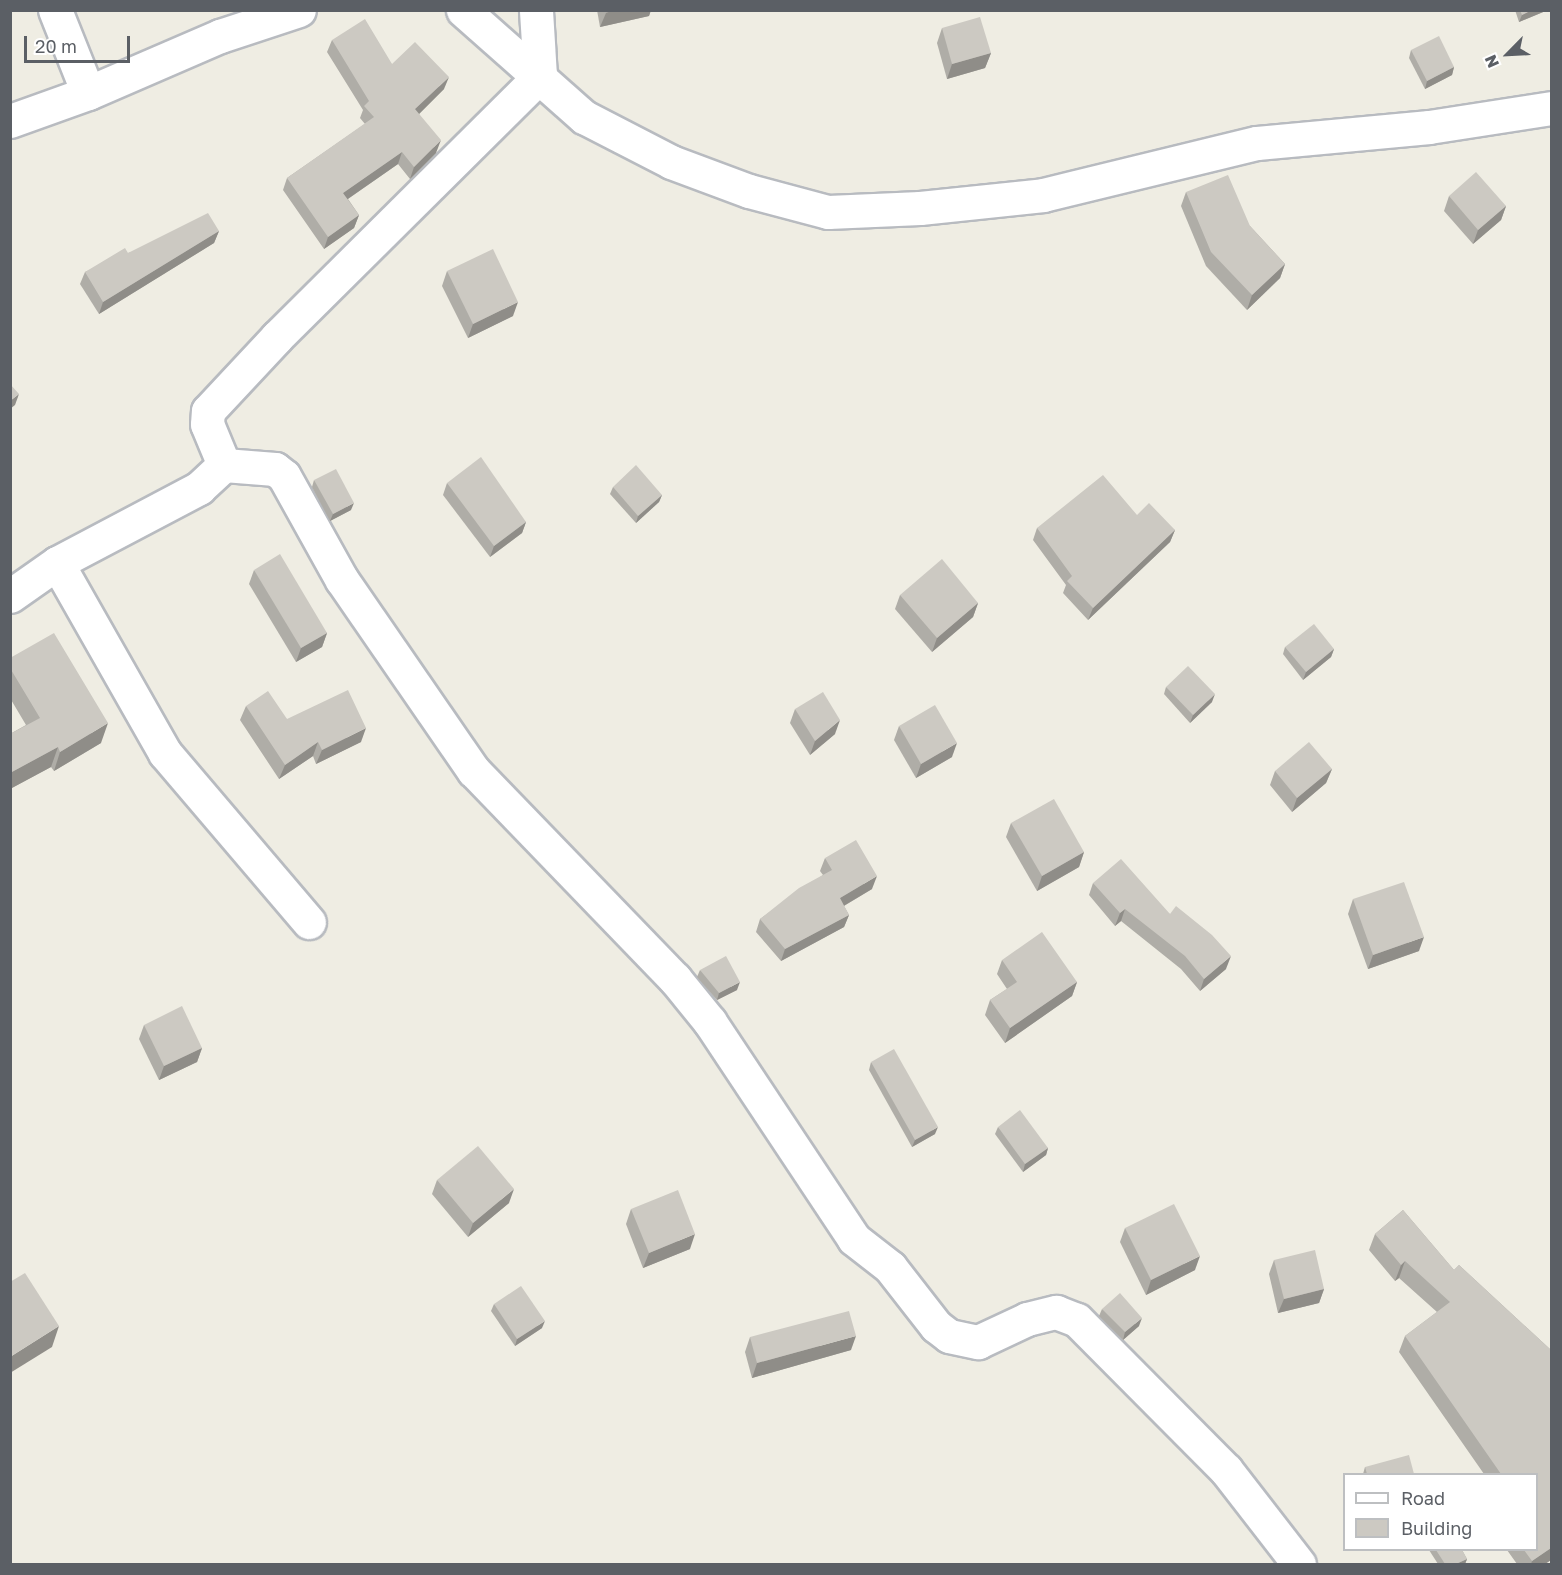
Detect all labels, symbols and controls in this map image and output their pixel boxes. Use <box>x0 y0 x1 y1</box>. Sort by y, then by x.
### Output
scale bar <box>27 24 134 62</box>
north arrow <box>1478 24 1538 84</box>
text: 20 m <box>35 35 77 57</box>
text: N <box>1480 52 1503 71</box>
legend <box>1343 1473 1538 1551</box>
text: Road <box>1401 1487 1445 1509</box>
text: Building <box>1401 1517 1472 1539</box>

